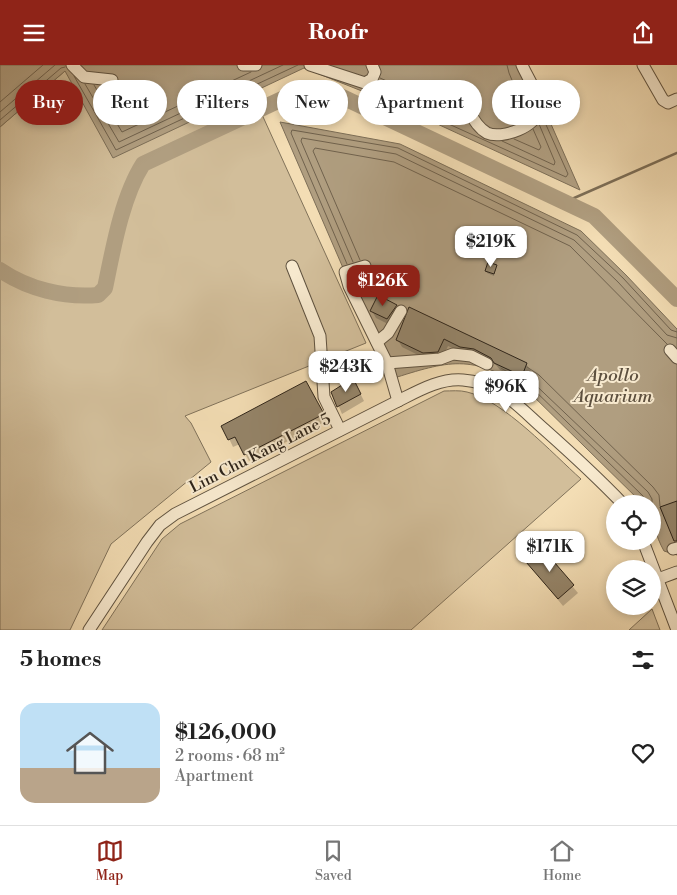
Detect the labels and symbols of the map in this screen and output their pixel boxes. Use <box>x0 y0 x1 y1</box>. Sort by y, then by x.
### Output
pin: $219K <box>456 225 526 268</box>
pin: $126K <box>348 265 418 307</box>
pin: $243K <box>311 351 381 393</box>
water label: Apollo Aquarium <box>572 364 653 408</box>
pin: $96K <box>476 371 536 413</box>
street label: Lim Chu Kang Lane 5 <box>186 409 334 497</box>
pin: $171K <box>515 531 585 573</box>

